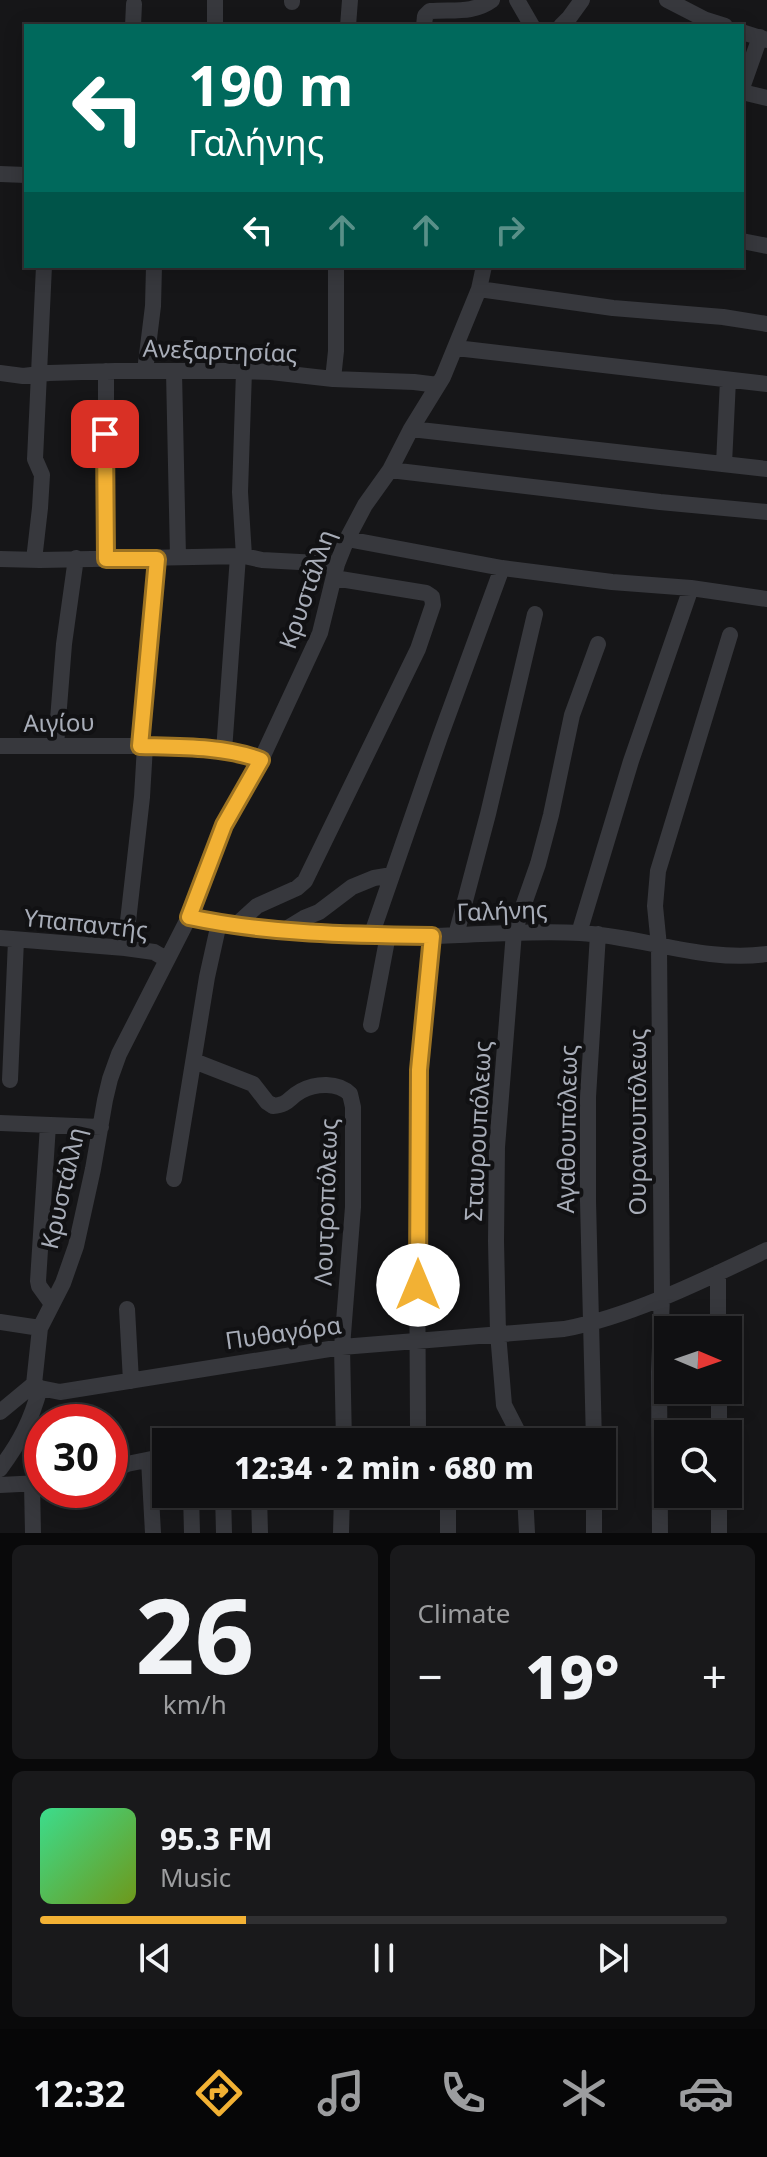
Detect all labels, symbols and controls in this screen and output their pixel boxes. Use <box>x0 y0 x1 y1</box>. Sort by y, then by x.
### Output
text: 190 m <box>188 46 353 122</box>
icon: left <box>56 56 160 160</box>
text: Γαλήνης <box>188 118 324 167</box>
icon: left <box>236 208 280 252</box>
icon: ahead <box>320 208 364 252</box>
icon: ahead <box>404 208 448 252</box>
icon: right <box>488 208 532 252</box>
street label: Ανεξαρτησίας <box>142 331 298 369</box>
pin <box>71 400 139 468</box>
icon: arrive <box>83 412 127 456</box>
street label: Κρυστάλλη <box>270 525 342 653</box>
street label: Αιγίου <box>23 705 95 739</box>
street label: Γαλήνης <box>456 892 548 928</box>
street label: Υπαπαντής <box>22 900 150 946</box>
street label: Ουρανουπόλεως <box>620 1029 653 1215</box>
street label: Σταυρουπόλεως <box>456 1040 498 1222</box>
street label: Αγαθουπόλεως <box>548 1044 584 1214</box>
street label: Λουτροπόλεως <box>306 1118 344 1286</box>
street label: Κρυστάλλη <box>32 1124 92 1252</box>
position arrow <box>376 1243 460 1327</box>
street label: Πυθαγόρα <box>223 1308 343 1356</box>
north arrow <box>654 1316 742 1404</box>
map controls <box>654 1316 742 1508</box>
speed limit sign: 30 <box>24 1404 128 1508</box>
button: search <box>654 1420 742 1508</box>
text: 12:34 · 2 min · 680 m <box>234 1447 534 1488</box>
text: 26 <box>135 1563 254 1704</box>
text: Climate <box>418 1595 510 1631</box>
text: 19° <box>525 1635 620 1717</box>
text: − <box>418 1646 443 1706</box>
text: + <box>702 1646 727 1706</box>
text: km/h <box>163 1686 227 1722</box>
text: 95.3 FM <box>160 1818 272 1859</box>
text: Music <box>160 1859 231 1895</box>
icon: previous <box>133 1936 177 1980</box>
icon: pause <box>362 1936 406 1980</box>
icon: next <box>591 1936 635 1980</box>
icon: directions <box>191 2065 247 2121</box>
icon: music <box>313 2065 369 2121</box>
icon: phone <box>435 2065 491 2121</box>
icon: climate <box>556 2065 612 2121</box>
icon: car <box>678 2065 734 2121</box>
text: 12:32 <box>33 2069 125 2118</box>

